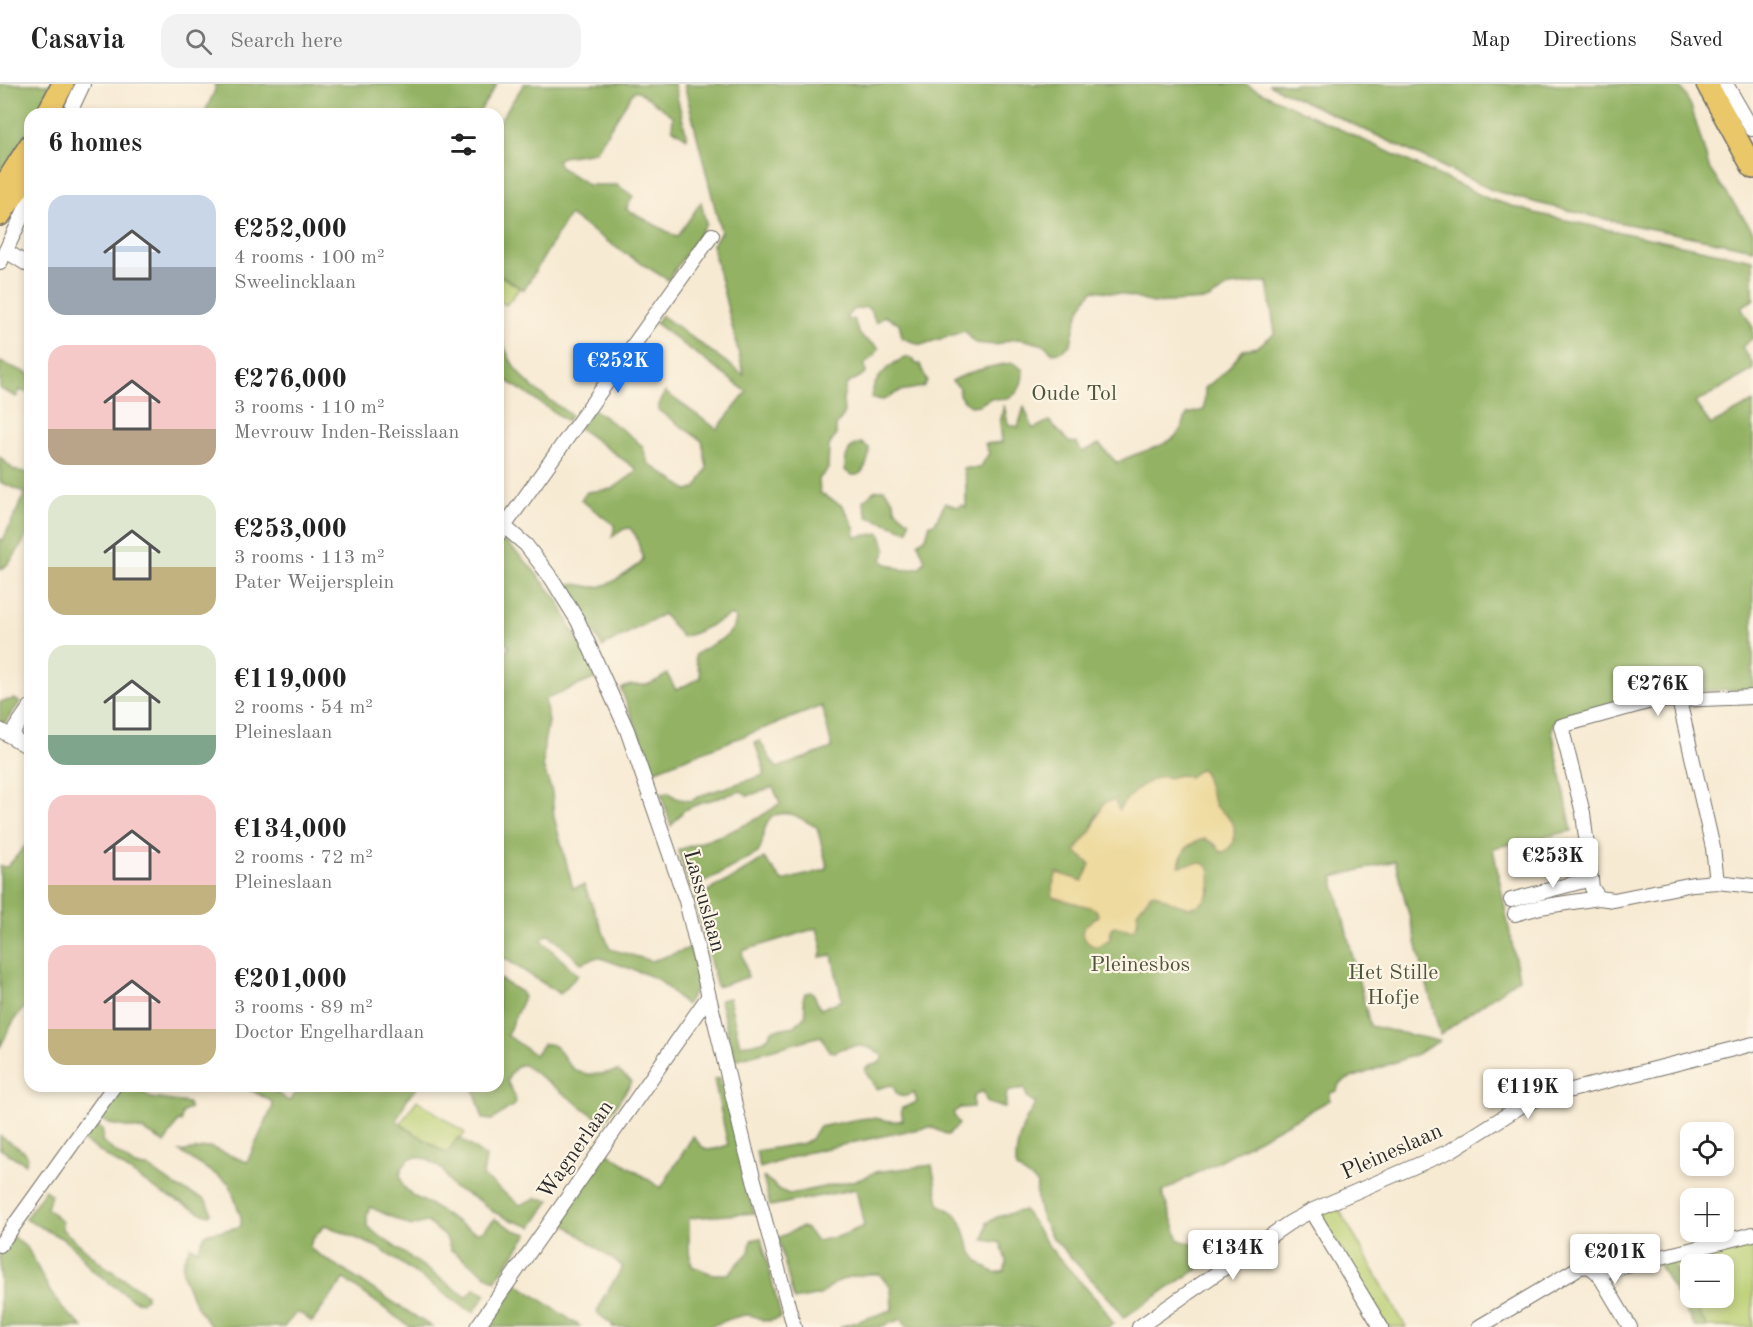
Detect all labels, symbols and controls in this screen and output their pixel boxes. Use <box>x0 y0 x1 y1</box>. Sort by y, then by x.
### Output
search box <box>161 14 581 68</box>
icon: search <box>182 25 215 58</box>
text: Casavia <box>30 27 125 55</box>
text: Search here <box>230 30 343 52</box>
text: Map <box>1471 30 1510 51</box>
text: Directions <box>1543 30 1637 51</box>
text: Saved <box>1670 30 1723 51</box>
icon: filters <box>447 128 480 161</box>
text: 6 homes <box>48 131 142 157</box>
text: €252,000 <box>234 217 347 243</box>
icon: home <box>96 219 168 291</box>
text: 4 rooms · 100 m² <box>234 248 384 268</box>
text: Sweelincklaan <box>234 273 356 293</box>
pin: €252K <box>576 343 660 394</box>
text: €252K <box>587 352 649 372</box>
text: €276,000 <box>234 367 347 393</box>
icon: home <box>96 369 168 441</box>
park label: Oude Tol <box>1031 383 1117 405</box>
text: 3 rooms · 110 m² <box>234 398 384 418</box>
text: Mevrouw Inden-Reisslaan <box>234 423 459 443</box>
text: €253,000 <box>234 517 347 543</box>
icon: home <box>96 519 168 591</box>
text: 3 rooms · 113 m² <box>234 548 384 568</box>
text: Pater Weijersplein <box>234 573 394 593</box>
pin: €276K <box>1616 666 1700 717</box>
text: €119,000 <box>234 667 347 693</box>
icon: home <box>96 669 168 741</box>
text: €276K <box>1627 675 1689 695</box>
text: 2 rooms · 54 m² <box>234 698 373 718</box>
text: Pleineslaan <box>234 723 332 743</box>
text: €134,000 <box>234 817 347 843</box>
icon: home <box>96 819 168 891</box>
pin: €253K <box>1511 838 1595 889</box>
street label: Lassuslaan <box>679 847 729 955</box>
text: €253K <box>1522 847 1584 867</box>
text: 2 rooms · 72 m² <box>234 848 373 868</box>
text: Pleineslaan <box>234 873 332 893</box>
park label: Pleinesbos <box>1090 954 1190 976</box>
park label: Het Stille Hofje <box>1348 962 1438 1009</box>
text: €201,000 <box>234 967 347 993</box>
icon: home <box>96 969 168 1041</box>
text: 3 rooms · 89 m² <box>234 998 373 1018</box>
text: Doctor Engelhardlaan <box>234 1023 424 1043</box>
pin: €119K <box>1486 1069 1570 1120</box>
text: €119K <box>1497 1078 1559 1098</box>
street label: Wagnerlaan <box>534 1096 618 1203</box>
street label: Pleineslaan <box>1338 1120 1446 1184</box>
map controls <box>1680 1122 1734 1308</box>
button: locate <box>1680 1122 1734 1176</box>
button: + <box>1680 1188 1734 1242</box>
pin: €134K <box>1191 1230 1275 1281</box>
pin: €201K <box>1573 1234 1657 1285</box>
text: €134K <box>1202 1239 1264 1259</box>
text: €201K <box>1584 1243 1646 1263</box>
button: − <box>1680 1254 1734 1308</box>

